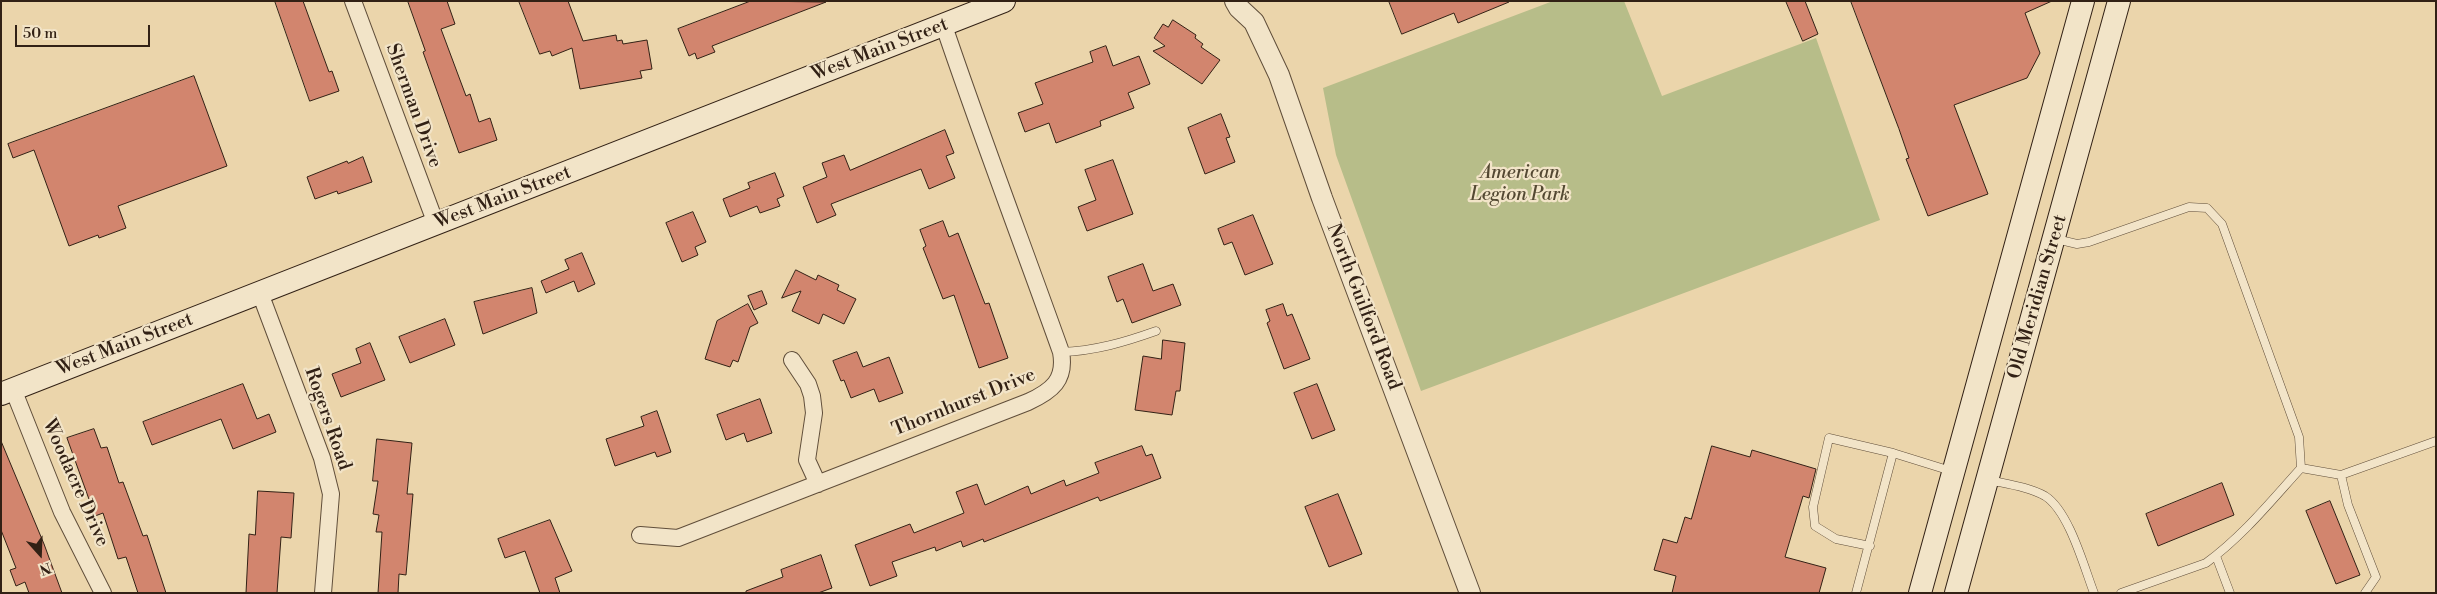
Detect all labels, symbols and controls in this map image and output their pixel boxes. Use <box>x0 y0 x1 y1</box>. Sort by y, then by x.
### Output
street label: West Main Street <box>809 14 951 86</box>
scale bar <box>18 15 152 47</box>
text: 50 m <box>23 24 57 43</box>
street label: Sherman Drive <box>380 41 446 171</box>
street label: West Main Street <box>432 162 574 234</box>
park label: American Legion Park <box>1470 162 1570 206</box>
street label: Old Meridian Street <box>2004 212 2072 382</box>
street label: North Guilford Road <box>1321 221 1405 393</box>
street label: West Main Street <box>54 309 196 381</box>
street label: Thornhurst Drive <box>889 364 1039 442</box>
street label: Rogers Road <box>299 365 355 473</box>
street label: Woodacre Drive <box>37 416 113 550</box>
north arrow <box>15 529 65 579</box>
text: N <box>37 558 53 578</box>

